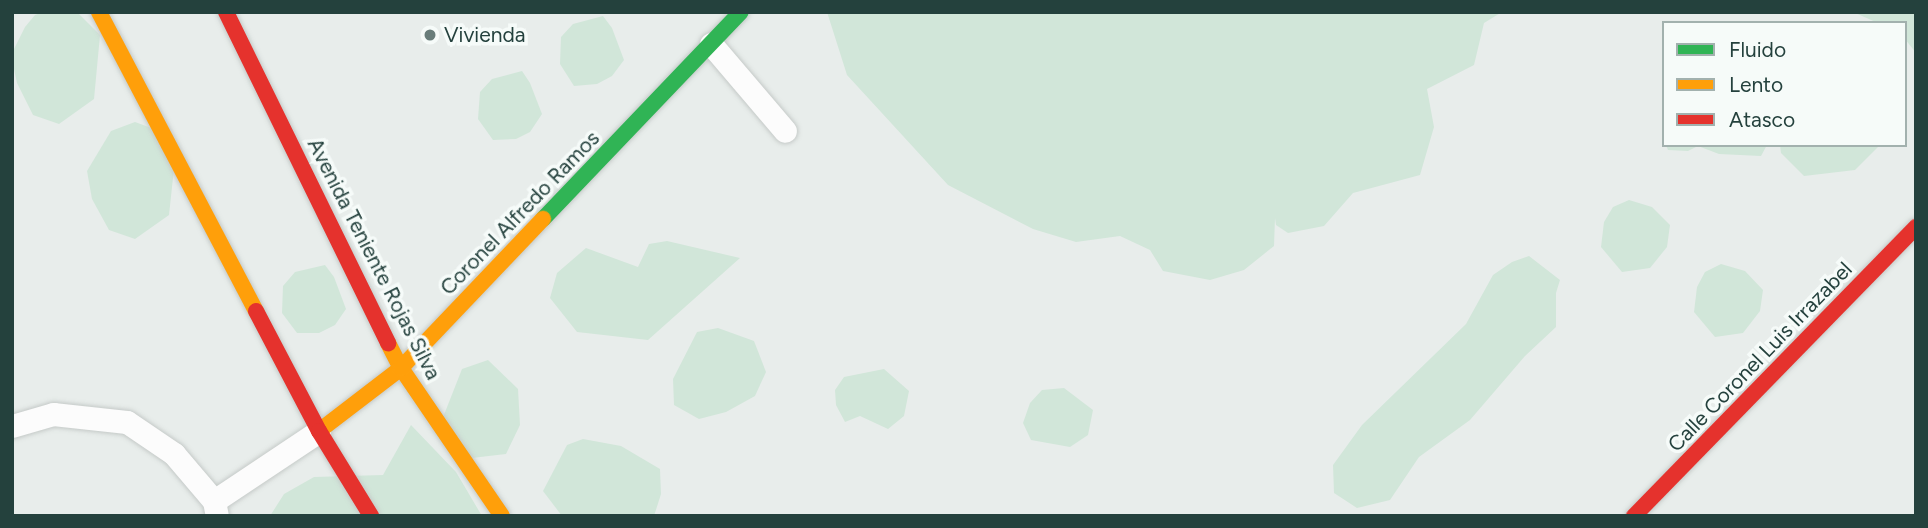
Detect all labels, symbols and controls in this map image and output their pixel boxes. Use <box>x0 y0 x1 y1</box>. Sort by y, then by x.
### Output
legend <box>1662 21 1907 147</box>
place label: Vivienda <box>444 22 525 48</box>
marker: Vivienda <box>422 27 438 43</box>
text: Fluido <box>1729 37 1786 62</box>
text: Lento <box>1729 72 1783 97</box>
text: Atasco <box>1729 107 1795 132</box>
street label: Coronel Alfredo Ramos <box>435 126 605 300</box>
street label: Avenida Teniente Rojas Silva <box>302 134 446 384</box>
street label: Calle Coronel Luis Irrazabel <box>1663 257 1857 457</box>

